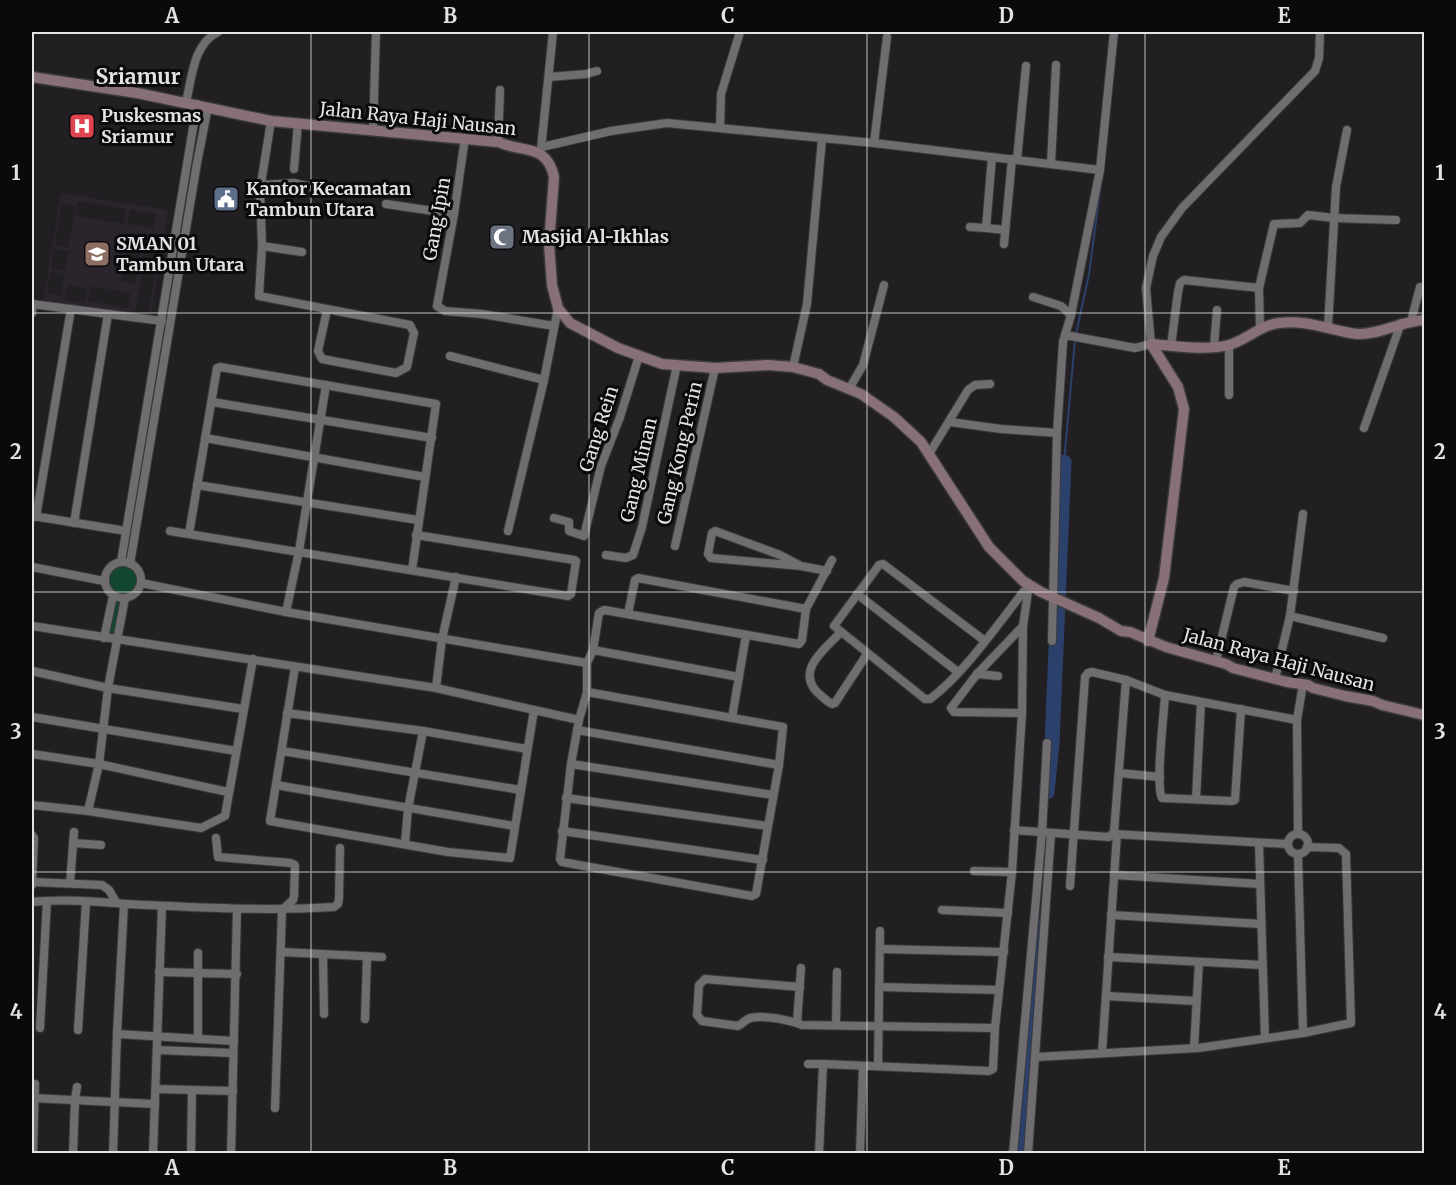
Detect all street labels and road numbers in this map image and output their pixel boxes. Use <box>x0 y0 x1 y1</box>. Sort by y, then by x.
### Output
street label: Jalan Raya Haji Nausan <box>318 97 518 140</box>
street label: Gang Ipin <box>418 175 455 262</box>
street label: Gang Kong Perin <box>652 379 707 527</box>
street label: Gang Rein <box>574 383 623 475</box>
street label: Gang Minan <box>615 415 662 524</box>
street label: Jalan Raya Haji Nausan <box>1180 623 1378 696</box>

